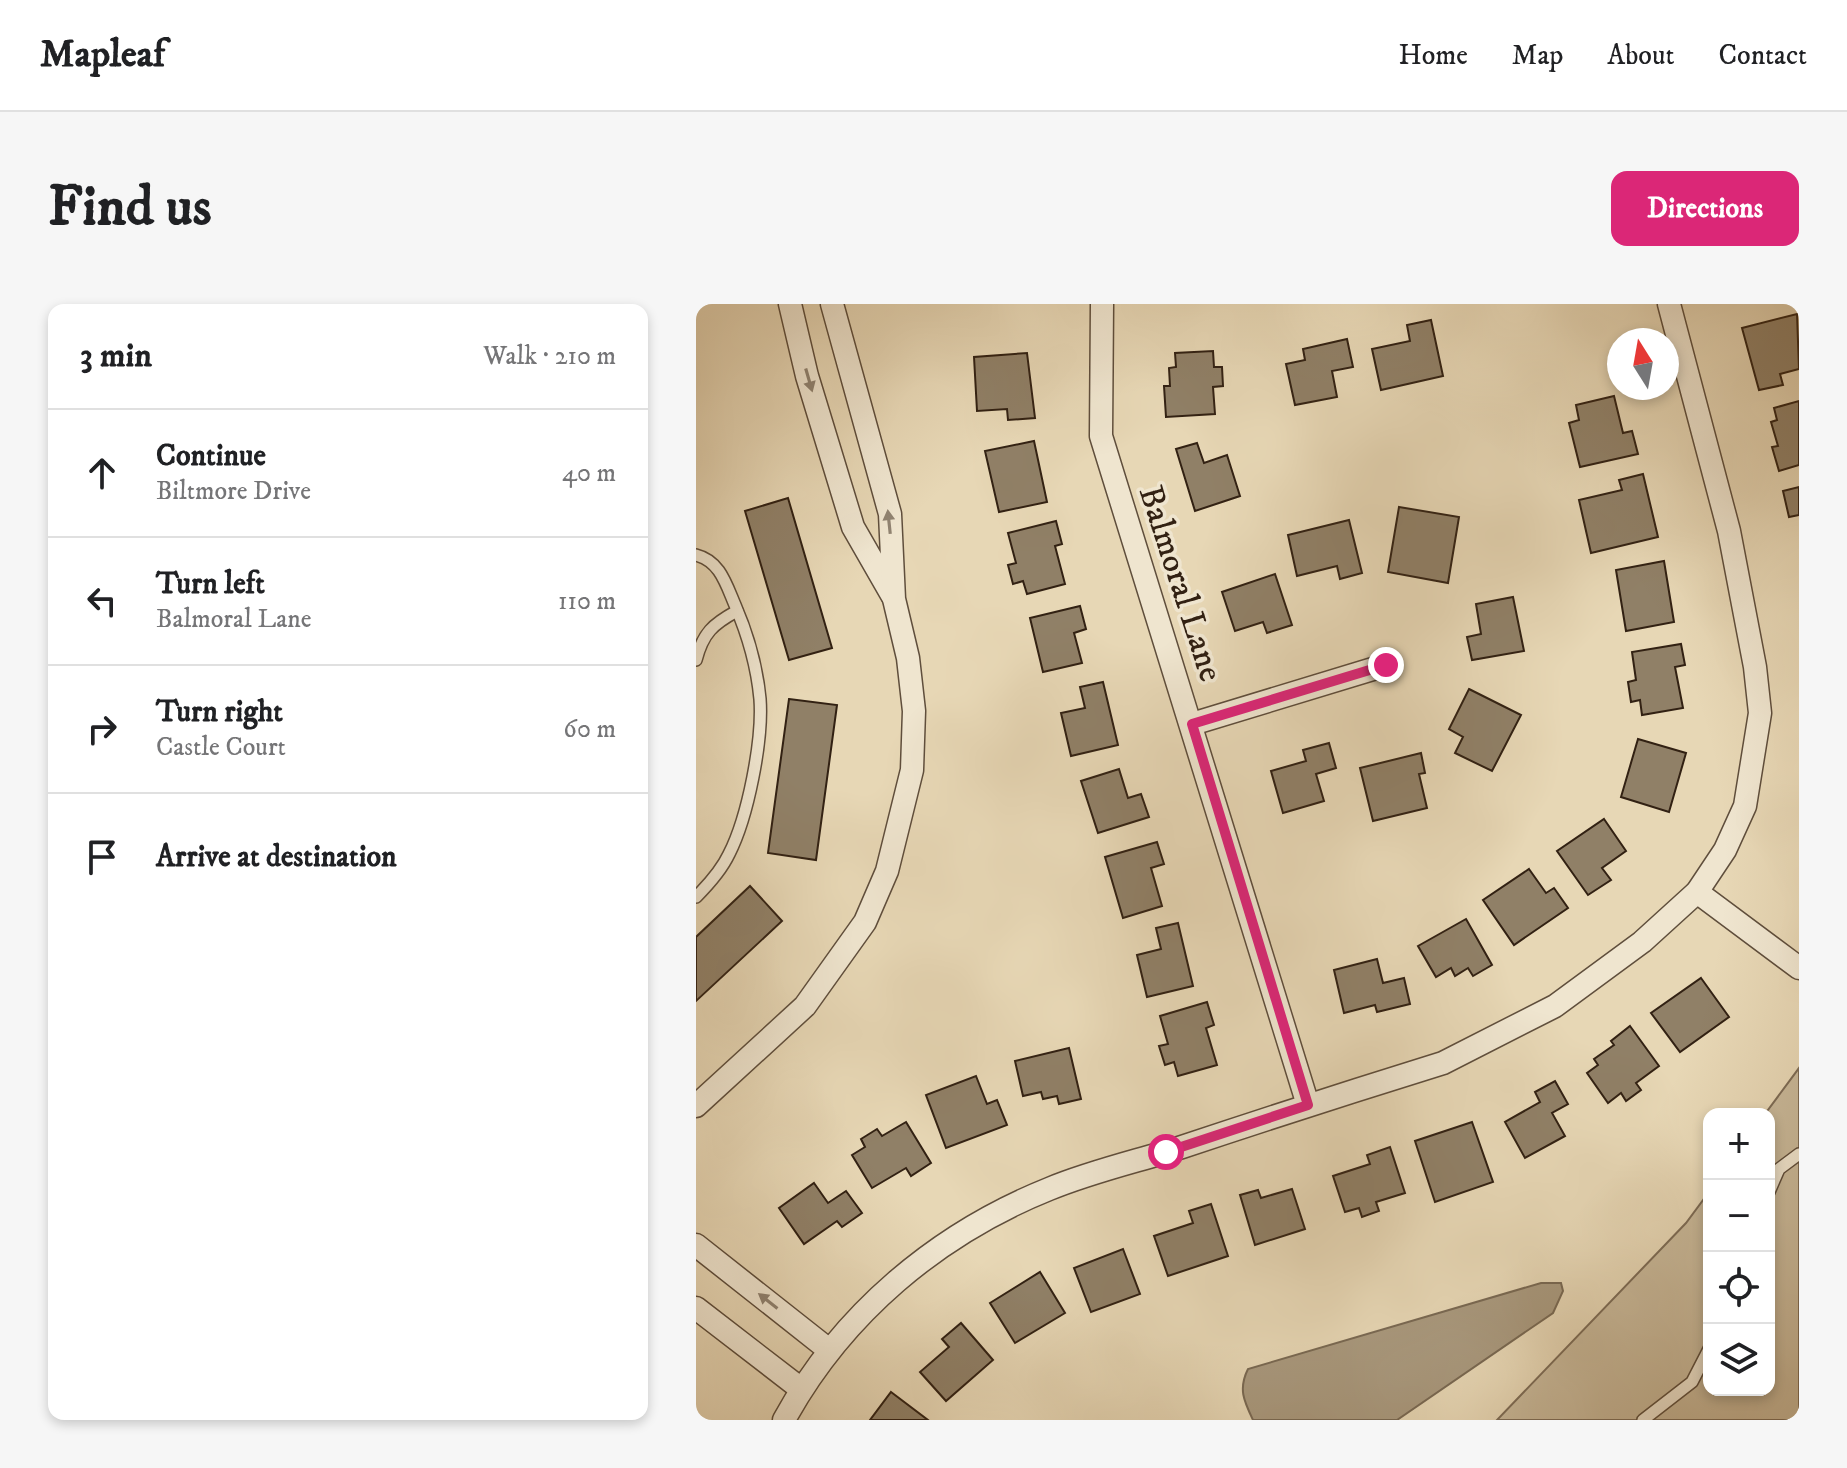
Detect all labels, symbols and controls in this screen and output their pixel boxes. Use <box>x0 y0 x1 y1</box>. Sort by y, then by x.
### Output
text: Mapleaf <box>40 31 165 79</box>
text: Home <box>1399 38 1468 73</box>
text: Map <box>1512 38 1563 73</box>
text: About <box>1607 38 1674 73</box>
text: Contact <box>1718 38 1807 73</box>
button: Directions <box>1611 171 1799 246</box>
text: Find us <box>48 173 212 243</box>
north arrow <box>1607 328 1679 400</box>
text: 3 min <box>80 335 152 377</box>
text: Walk · 210 m <box>483 340 616 373</box>
one-way arrow <box>803 367 815 392</box>
text: Continue <box>156 438 266 475</box>
icon: ahead <box>80 451 124 495</box>
text: 40 m <box>562 457 616 490</box>
text: Biltmore Drive <box>156 475 311 508</box>
street label: Balmoral Lane <box>1129 480 1231 687</box>
one-way arrow <box>883 509 896 534</box>
text: Turn left <box>156 566 265 603</box>
icon: left <box>80 579 124 623</box>
text: 110 m <box>558 585 616 618</box>
text: Balmoral Lane <box>156 603 311 636</box>
route end <box>1368 647 1404 683</box>
text: Turn right <box>156 694 283 731</box>
icon: right <box>80 707 124 751</box>
text: 60 m <box>563 713 616 746</box>
text: Castle Court <box>156 731 286 764</box>
icon: arrive <box>80 835 124 879</box>
text: Arrive at destination <box>156 839 397 876</box>
map controls <box>1703 1108 1775 1396</box>
button: + <box>1703 1108 1775 1180</box>
route start <box>1148 1134 1184 1170</box>
button: − <box>1703 1180 1775 1252</box>
button: locate <box>1703 1252 1775 1324</box>
one-way arrow <box>758 1294 778 1310</box>
button: layers <box>1703 1324 1775 1396</box>

